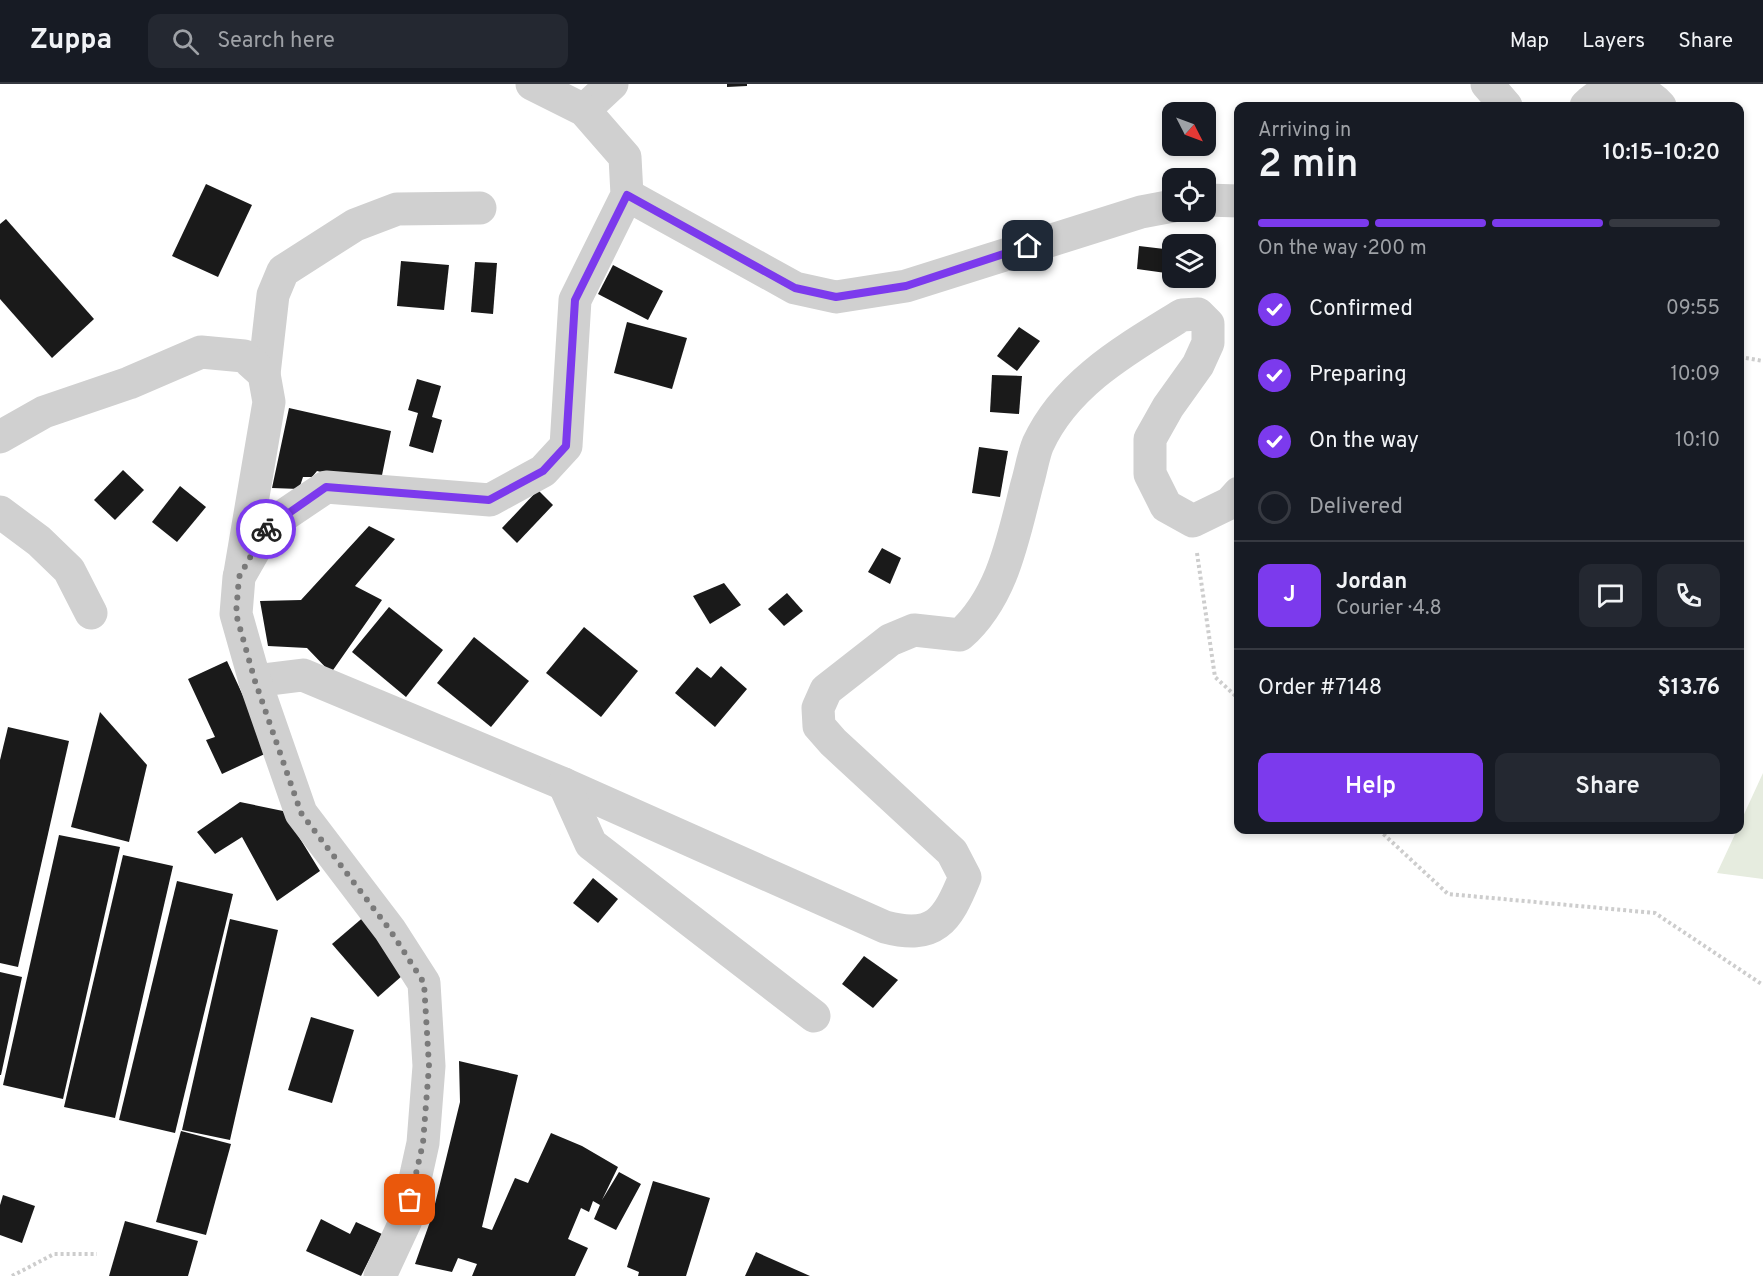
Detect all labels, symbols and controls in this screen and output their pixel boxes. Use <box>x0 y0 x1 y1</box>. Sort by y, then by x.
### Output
search box <box>148 14 568 68</box>
text: Zuppa <box>30 23 112 59</box>
icon: search <box>169 25 202 58</box>
text: Search here <box>217 28 335 55</box>
text: Map <box>1510 28 1549 55</box>
text: Layers <box>1582 28 1645 55</box>
text: Share <box>1678 28 1733 55</box>
north arrow <box>1162 102 1216 156</box>
map controls <box>1162 102 1216 288</box>
text: Arriving in <box>1258 118 1351 144</box>
text: 10:15–10:20 <box>1603 140 1720 167</box>
text: 2 min <box>1258 142 1359 191</box>
button: locate <box>1162 168 1216 222</box>
pin <box>1002 220 1053 271</box>
icon: home <box>1011 229 1044 262</box>
button: layers <box>1162 234 1216 288</box>
text: On the way · 200 m <box>1258 236 1427 262</box>
icon: check <box>1258 293 1291 326</box>
text: Confirmed <box>1309 296 1413 323</box>
text: 09:55 <box>1666 296 1720 322</box>
icon: check <box>1258 359 1291 392</box>
text: Preparing <box>1309 362 1407 389</box>
text: 10:09 <box>1670 362 1720 388</box>
icon: check <box>1258 425 1291 458</box>
text: On the way <box>1309 428 1419 455</box>
text: 10:10 <box>1675 428 1720 454</box>
text: Delivered <box>1309 494 1403 521</box>
courier <box>236 499 296 559</box>
icon: bike <box>250 513 283 546</box>
button: chat <box>1579 564 1642 627</box>
button: phone <box>1657 564 1720 627</box>
text: Jordan <box>1336 569 1407 596</box>
text: J <box>1283 582 1296 609</box>
text: Courier · 4.8 <box>1336 596 1442 622</box>
text: Order #7148 <box>1258 675 1382 702</box>
text: $13.76 <box>1657 675 1720 702</box>
button: Help <box>1258 753 1483 822</box>
button: Share <box>1495 753 1720 822</box>
pin <box>384 1174 435 1225</box>
icon: bag <box>393 1183 426 1216</box>

